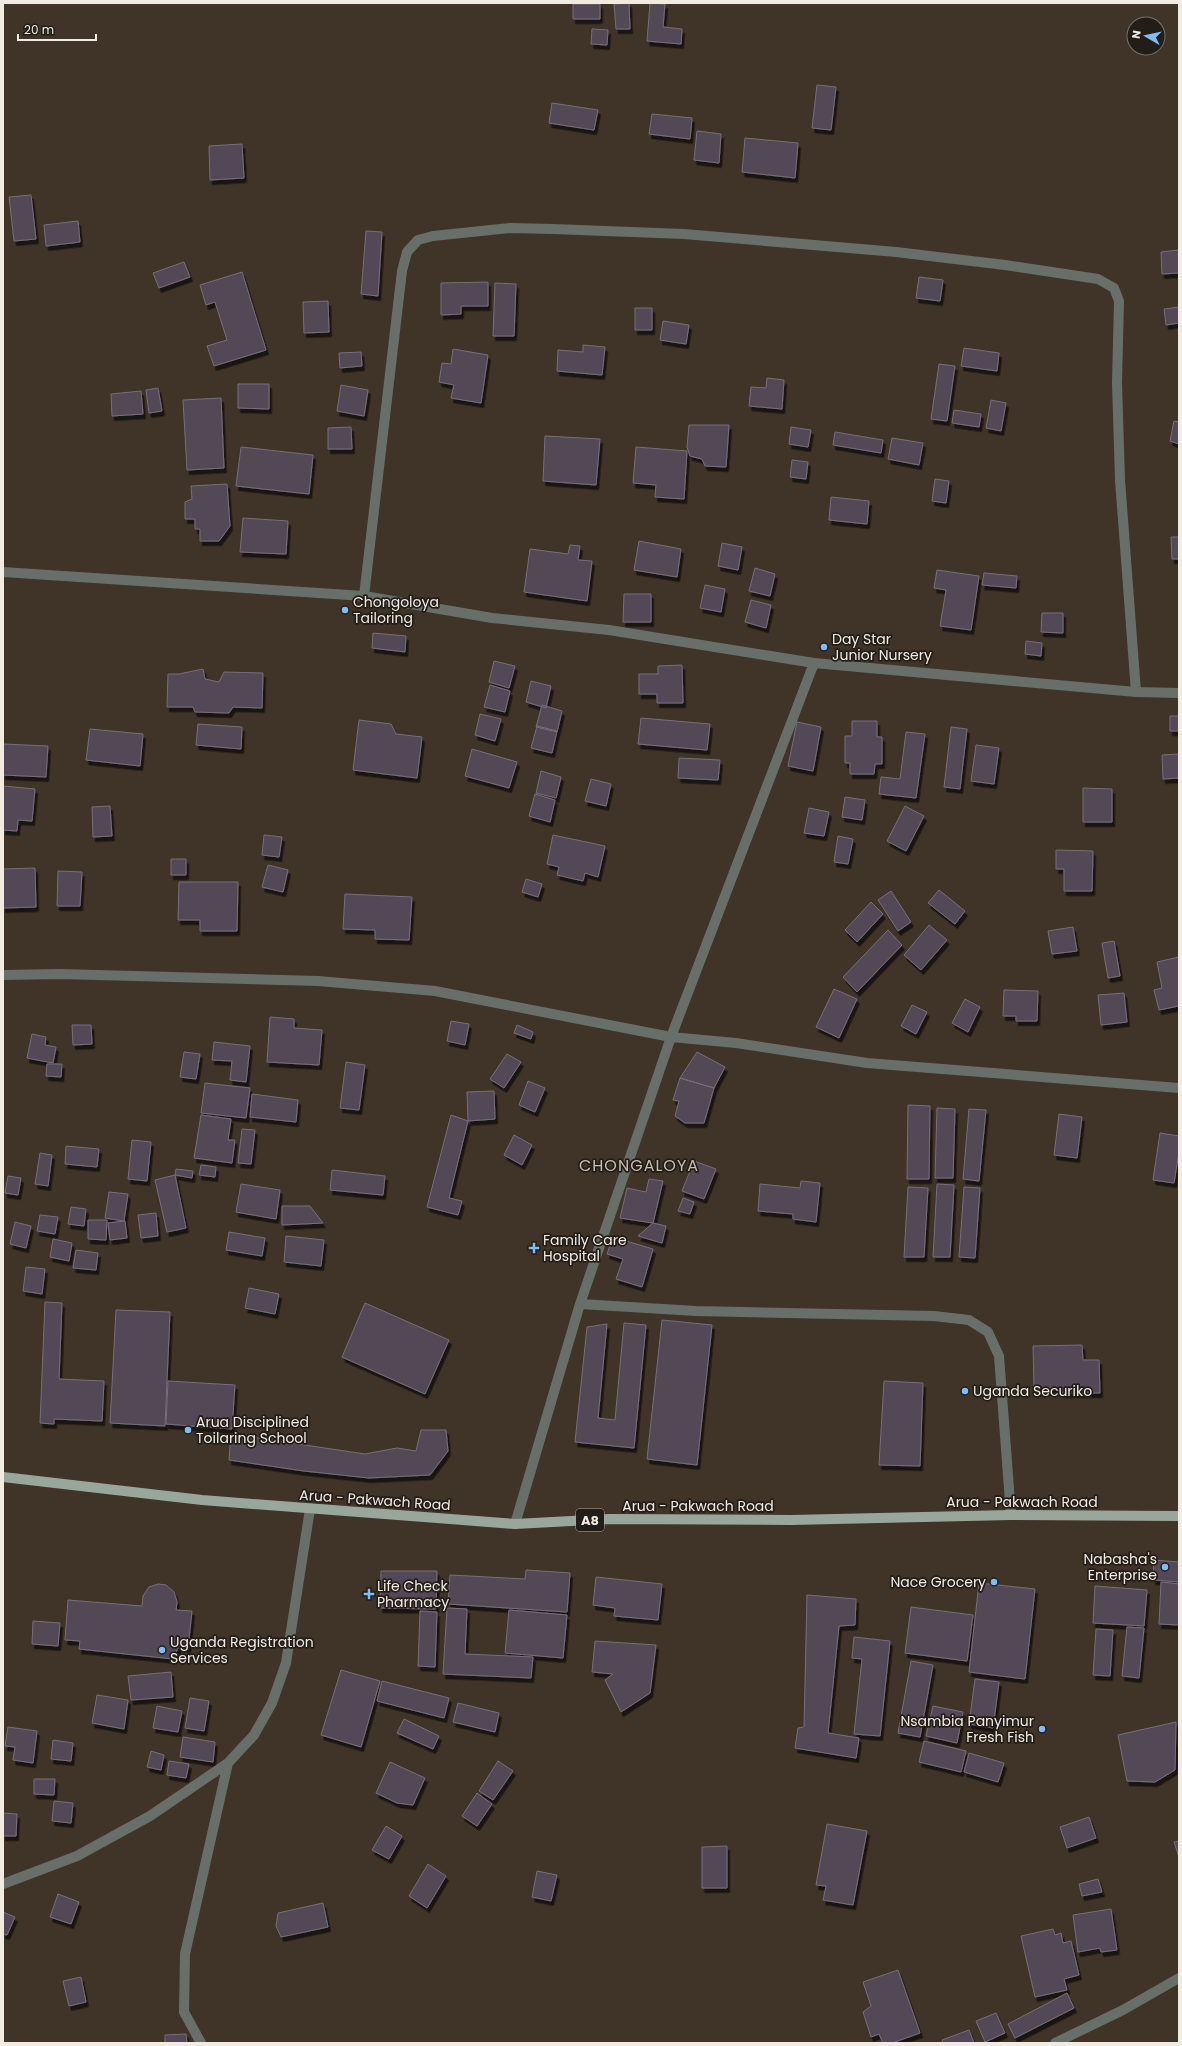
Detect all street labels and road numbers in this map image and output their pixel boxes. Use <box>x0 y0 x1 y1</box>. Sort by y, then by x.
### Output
street label: Arua - Pakwach Road <box>299 1485 451 1515</box>
street label: Arua - Pakwach Road <box>946 1492 1098 1512</box>
street label: Arua - Pakwach Road <box>622 1496 774 1516</box>
road number: A8 <box>576 1509 604 1531</box>

